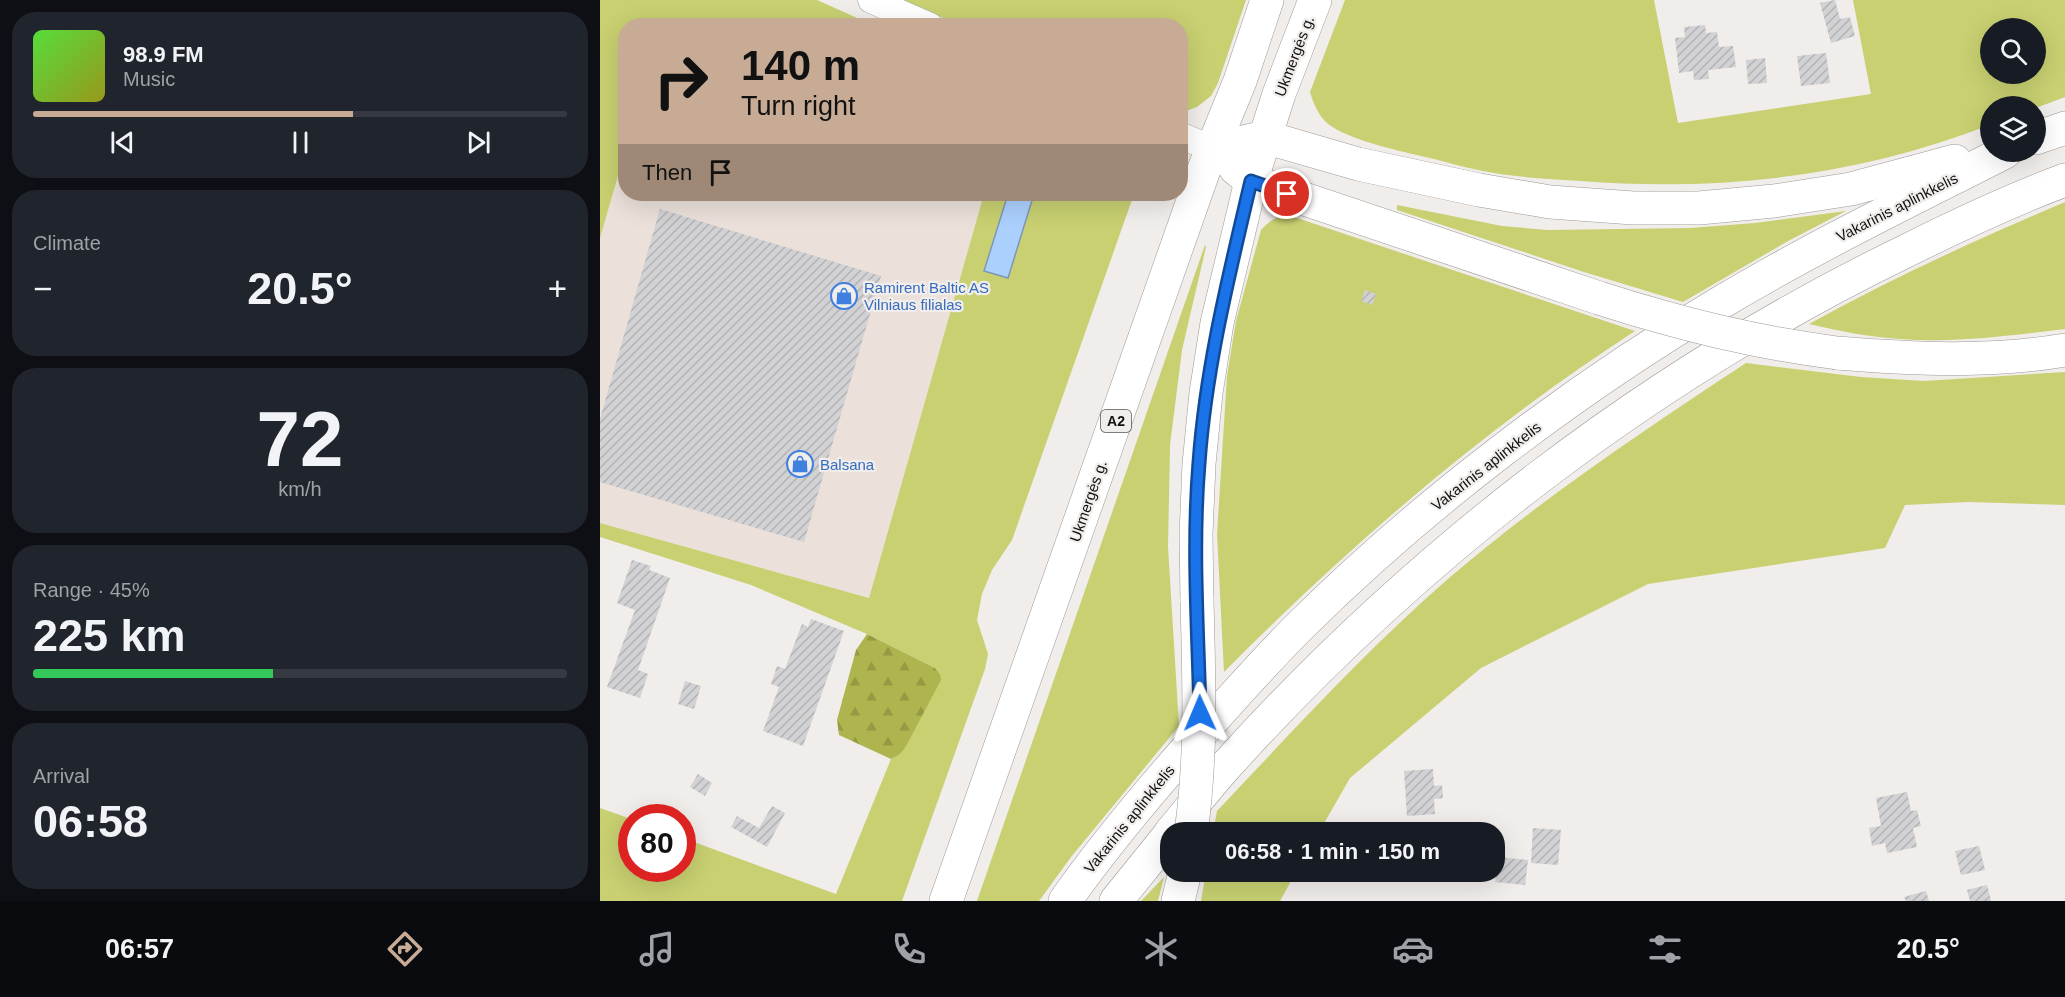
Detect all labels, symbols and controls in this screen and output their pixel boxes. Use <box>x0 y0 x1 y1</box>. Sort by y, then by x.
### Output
street label: Ukmergės g. <box>1271 13 1317 99</box>
map controls <box>1980 18 2046 162</box>
button: search <box>1980 18 2046 84</box>
text: 98.9 FM <box>123 42 204 67</box>
icon: right <box>642 42 720 120</box>
text: 140 m <box>741 42 860 89</box>
text: Music <box>123 68 175 90</box>
text: Turn right <box>741 91 856 121</box>
button: layers <box>1980 96 2046 162</box>
icon: previous <box>106 126 139 159</box>
icon: pause <box>284 126 317 159</box>
icon: next <box>462 126 495 159</box>
icon: arrive <box>704 156 737 189</box>
text: Then <box>642 160 692 185</box>
pin <box>1261 168 1312 219</box>
street label: Vakarinis aplinkkelis <box>1833 169 1961 245</box>
icon: arrive <box>1270 177 1303 210</box>
text: Climate <box>33 232 101 254</box>
text: 20.5° <box>247 263 353 314</box>
text: − <box>33 270 52 307</box>
text: + <box>548 270 567 307</box>
place label: Ramirent Baltic AS Vilniaus filialas <box>864 279 989 313</box>
shop icon: Ramirent Baltic AS Vilniaus filialas <box>829 281 859 311</box>
text: 72 <box>257 395 343 483</box>
road number: A2 <box>1101 410 1131 432</box>
street label: Vakarinis aplinkkelis <box>1428 418 1544 514</box>
shop icon: Balsana <box>785 449 815 479</box>
place label: Balsana <box>820 456 875 473</box>
street label: Ukmergės g. <box>1066 458 1110 544</box>
text: km/h <box>278 478 322 500</box>
text: Range · 45% <box>33 579 150 601</box>
text: 225 km <box>33 610 186 661</box>
position arrow <box>1168 681 1232 745</box>
street label: Vakarinis aplinkkelis <box>1080 762 1178 876</box>
text: Arrival <box>33 765 90 787</box>
text: 06:58 <box>33 796 148 847</box>
speed limit sign: 80 <box>618 804 696 882</box>
text: 06:58 · 1 min · 150 m <box>1225 839 1440 864</box>
icon: directions <box>384 928 426 970</box>
icon: music <box>636 928 678 970</box>
icon: phone <box>888 928 930 970</box>
icon: climate <box>1140 928 1182 970</box>
icon: car <box>1392 928 1434 970</box>
icon: filters <box>1644 928 1686 970</box>
text: 06:57 <box>105 934 174 964</box>
text: 20.5° <box>1897 934 1960 964</box>

